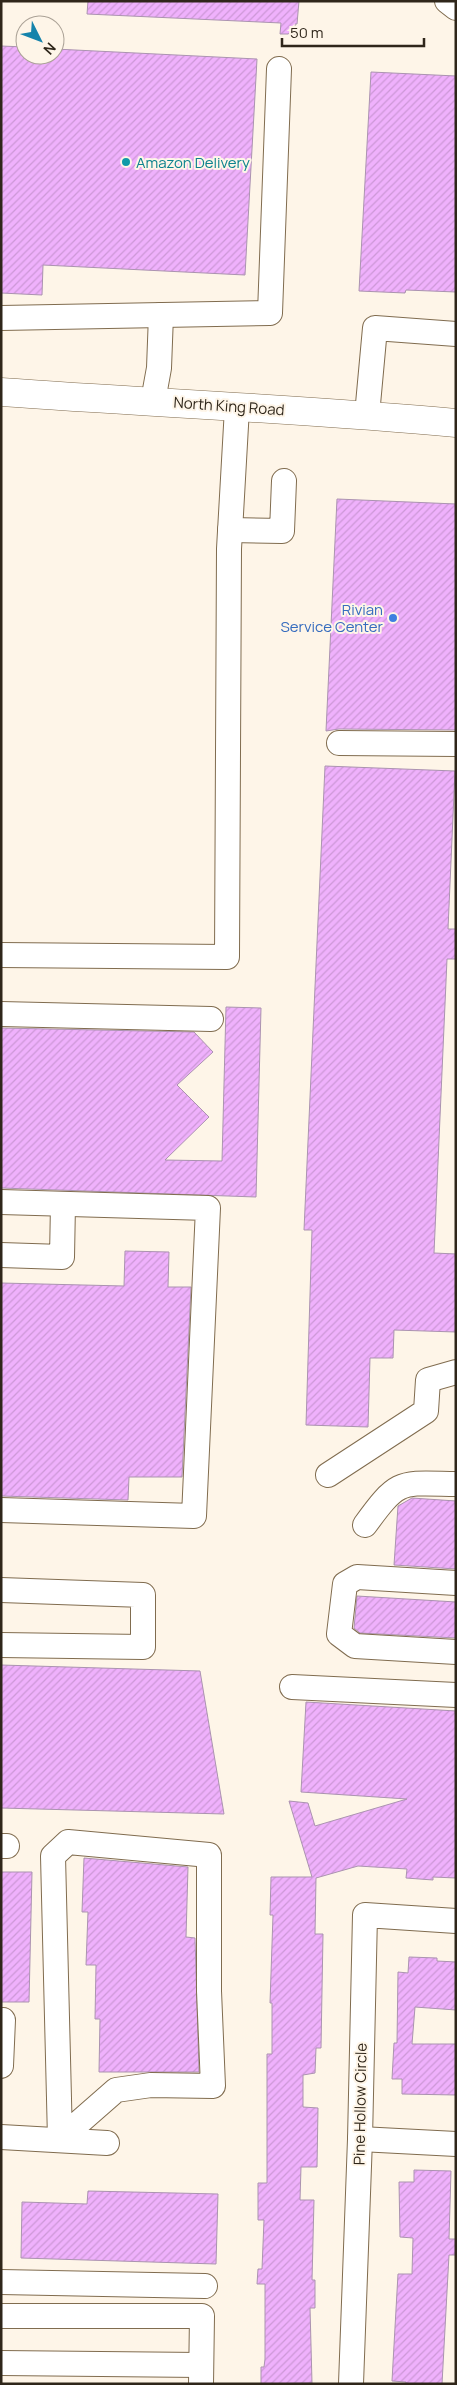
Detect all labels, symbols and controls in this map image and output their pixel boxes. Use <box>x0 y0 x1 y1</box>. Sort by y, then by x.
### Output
north arrow <box>15 15 65 65</box>
scale bar <box>282 15 424 47</box>
text: 50 m <box>290 22 324 43</box>
text: N <box>40 39 60 59</box>
place label: Amazon Delivery <box>136 152 250 173</box>
marker: Amazon Delivery <box>120 156 132 168</box>
street label: North King Road <box>173 392 285 420</box>
place label: Rivian Service Center <box>281 599 384 637</box>
marker: Rivian Service Center <box>387 612 399 624</box>
street label: Pine Hollow Circle <box>348 2042 372 2165</box>

